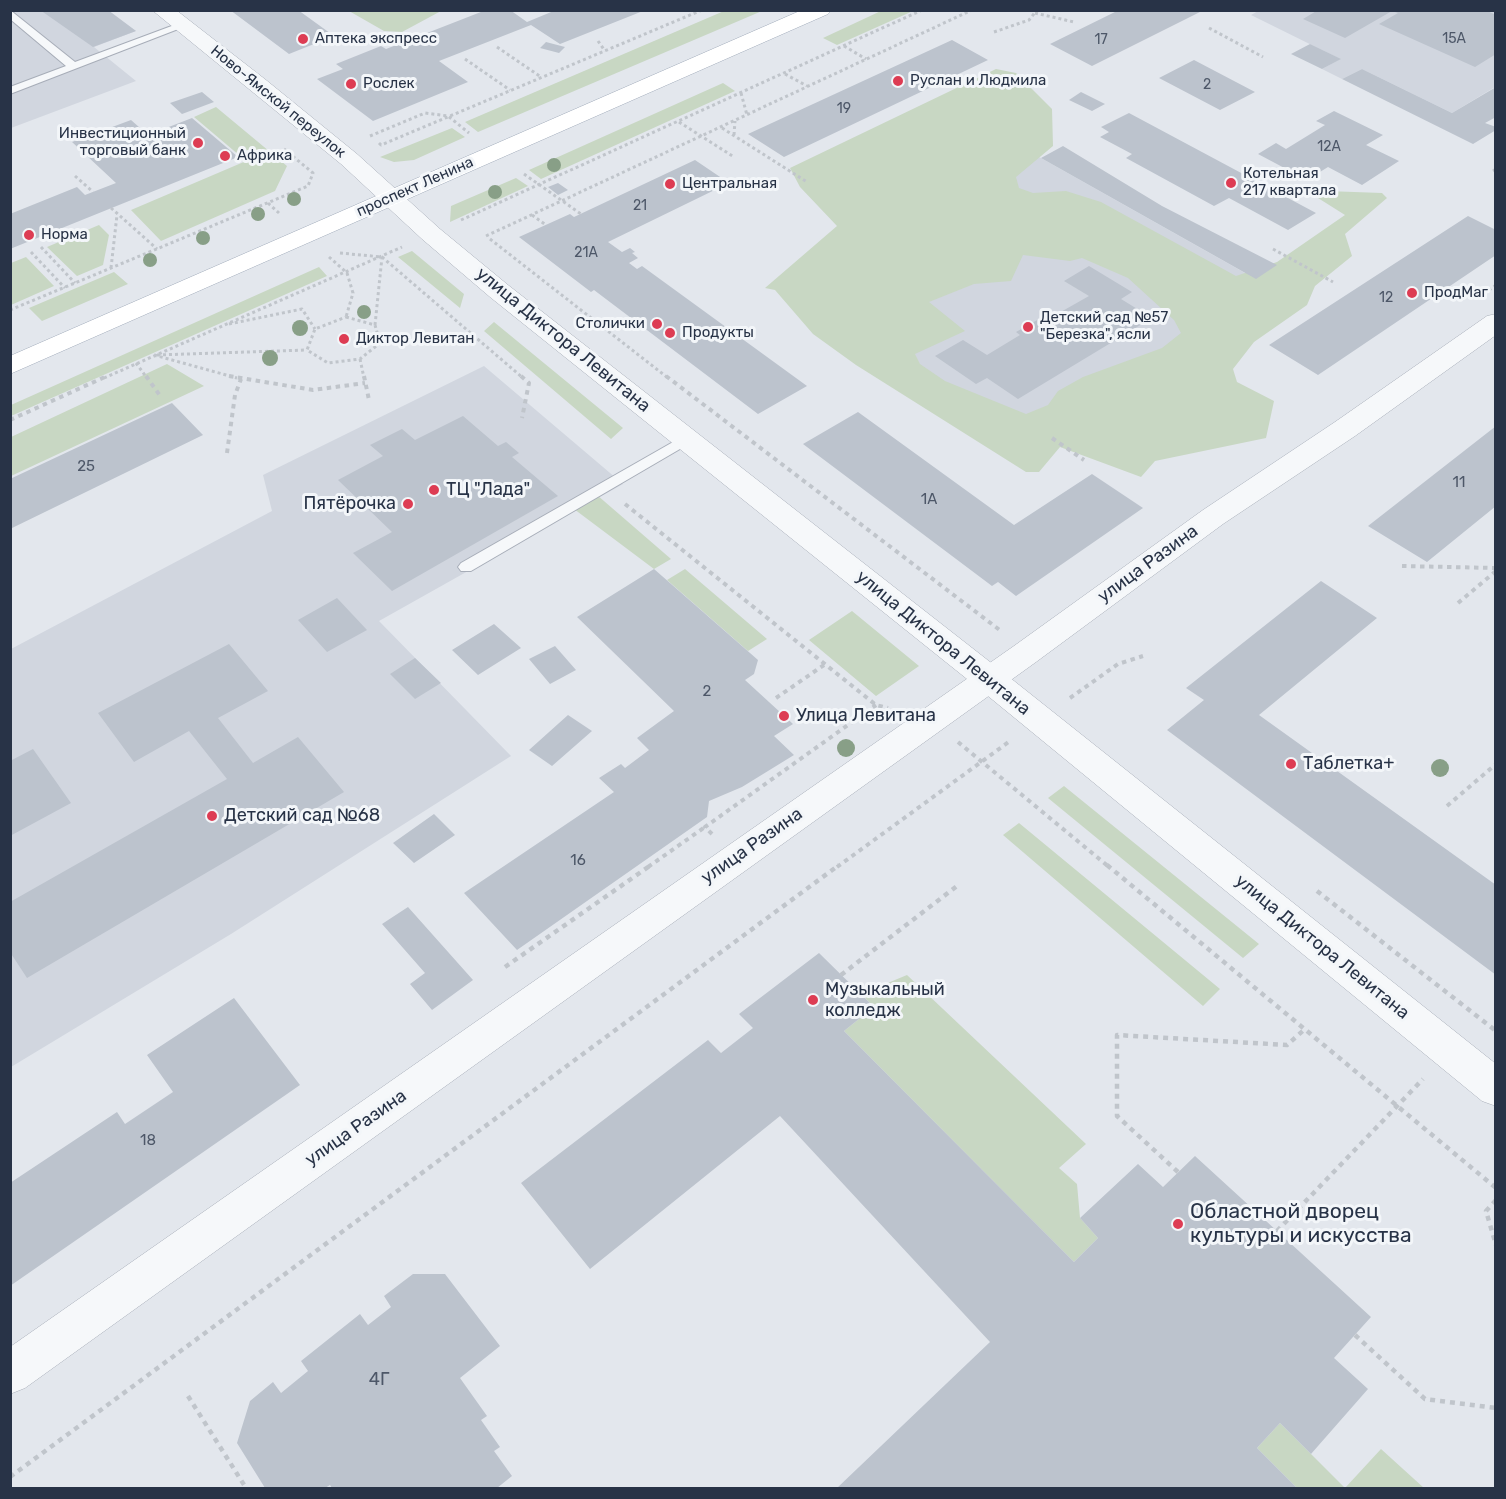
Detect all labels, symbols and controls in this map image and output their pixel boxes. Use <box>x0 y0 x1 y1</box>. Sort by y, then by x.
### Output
place label: Аптека экспресс <box>315 30 437 48</box>
house number: 15А <box>1442 31 1466 47</box>
marker: Аптека экспресс <box>296 32 310 46</box>
house number: 17 <box>1094 32 1108 48</box>
street label: Ново-Ямской переулок <box>207 42 349 162</box>
place label: Руслан и Людмила <box>910 72 1046 90</box>
marker: Руслан и Людмила <box>891 74 905 88</box>
place label: Рослек <box>363 75 415 93</box>
marker: Рослек <box>344 77 358 91</box>
house number: 2 <box>1203 77 1211 93</box>
house number: 19 <box>837 101 851 117</box>
place label: Инвестиционный торговый банк <box>59 125 186 160</box>
marker: Инвестиционный торговый банк <box>191 136 205 150</box>
house number: 12А <box>1317 139 1341 155</box>
place label: Африка <box>237 147 292 165</box>
marker: Африка <box>218 149 232 163</box>
street label: проспект Ленина <box>354 153 476 221</box>
place label: Котельная 217 квартала <box>1243 165 1336 200</box>
place label: Центральная <box>682 175 777 193</box>
marker: Котельная 217 квартала <box>1224 176 1238 190</box>
marker: Центральная <box>663 177 677 191</box>
house number: 21 <box>633 198 647 214</box>
place label: Норма <box>41 226 88 244</box>
marker: Норма <box>22 228 36 242</box>
house number: 21А <box>574 245 598 261</box>
street label: улица Диктора Левитана <box>471 263 655 417</box>
place label: ПродМаг <box>1424 284 1488 302</box>
marker: ПродМаг <box>1405 286 1419 300</box>
house number: 12 <box>1379 290 1393 306</box>
place label: Детский сад №57 "Березка", ясли <box>1040 309 1168 344</box>
place label: Столички <box>576 315 645 333</box>
marker: Столички <box>650 317 664 331</box>
marker: Детский сад №57 "Березка", ясли <box>1021 320 1035 334</box>
place label: Продукты <box>682 324 754 342</box>
marker: Продукты <box>663 326 677 340</box>
place label: Диктор Левитан <box>356 330 474 348</box>
marker: Диктор Левитан <box>337 332 351 346</box>
house number: 25 <box>77 458 95 476</box>
house number: 11 <box>1453 474 1465 492</box>
place label: ТЦ "Лада" <box>446 479 530 501</box>
marker: ТЦ "Лада" <box>427 483 441 497</box>
house number: 1А <box>921 491 937 509</box>
place label: Пятёрочка <box>303 493 396 515</box>
marker: Пятёрочка <box>401 497 415 511</box>
street label: улица Разина <box>1094 520 1202 608</box>
street label: улица Диктора Левитана <box>851 566 1035 720</box>
house number: 2 <box>703 683 711 701</box>
place label: Улица Левитана <box>796 705 936 727</box>
marker: Улица Левитана <box>777 709 791 723</box>
place label: Таблетка+ <box>1303 753 1394 775</box>
marker: Таблетка+ <box>1284 757 1298 771</box>
street label: улица Разина <box>697 803 807 889</box>
place label: Детский сад №68 <box>224 805 380 827</box>
marker: Детский сад №68 <box>205 809 219 823</box>
house number: 16 <box>570 852 586 870</box>
street label: улица Диктора Левитана <box>1230 870 1414 1024</box>
place label: Музыкальный колледж <box>825 979 945 1022</box>
marker: Музыкальный колледж <box>806 993 820 1007</box>
street label: улица Разина <box>301 1085 411 1171</box>
house number: 18 <box>140 1132 156 1150</box>
place label: Областной дворец культуры и искусства <box>1190 1199 1412 1249</box>
marker: Областной дворец культуры и искусства <box>1171 1217 1185 1231</box>
house number: 4Г <box>369 1369 389 1391</box>

